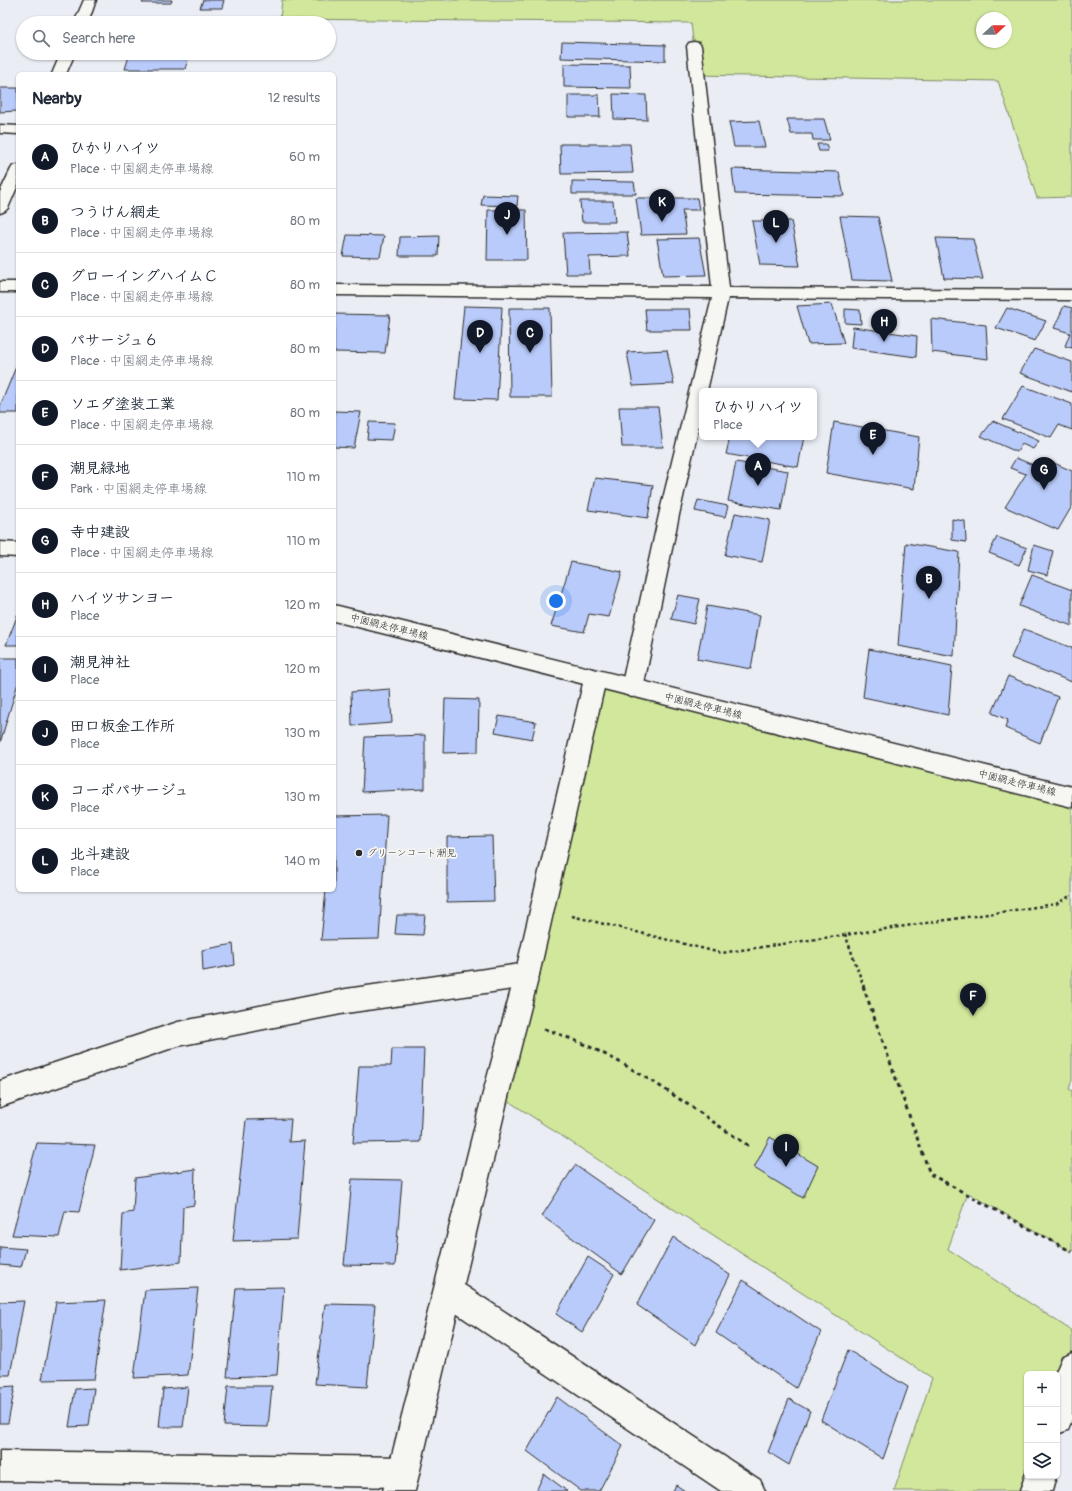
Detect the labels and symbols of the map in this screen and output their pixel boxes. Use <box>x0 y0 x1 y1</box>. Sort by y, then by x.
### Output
north arrow <box>976 12 1012 48</box>
pin: K <box>649 189 675 222</box>
pin: J <box>494 202 520 235</box>
pin: L <box>763 210 789 243</box>
pin: H <box>871 309 897 342</box>
pin: D <box>467 320 493 353</box>
pin: C <box>517 320 543 353</box>
pin: E <box>860 422 886 455</box>
pin: A <box>745 453 771 486</box>
pin: G <box>1031 457 1057 490</box>
pin: B <box>916 566 942 599</box>
your location <box>546 591 566 611</box>
street label: 中園網走停車場線 <box>349 612 429 642</box>
street label: 中園網走停車場線 <box>663 691 743 721</box>
street label: 中園網走停車場線 <box>977 768 1057 798</box>
place label: グリーンコート潮見 <box>367 847 456 859</box>
marker: グリーンコート潮見 <box>354 848 364 858</box>
pin: F <box>960 983 986 1016</box>
pin: I <box>773 1134 799 1167</box>

